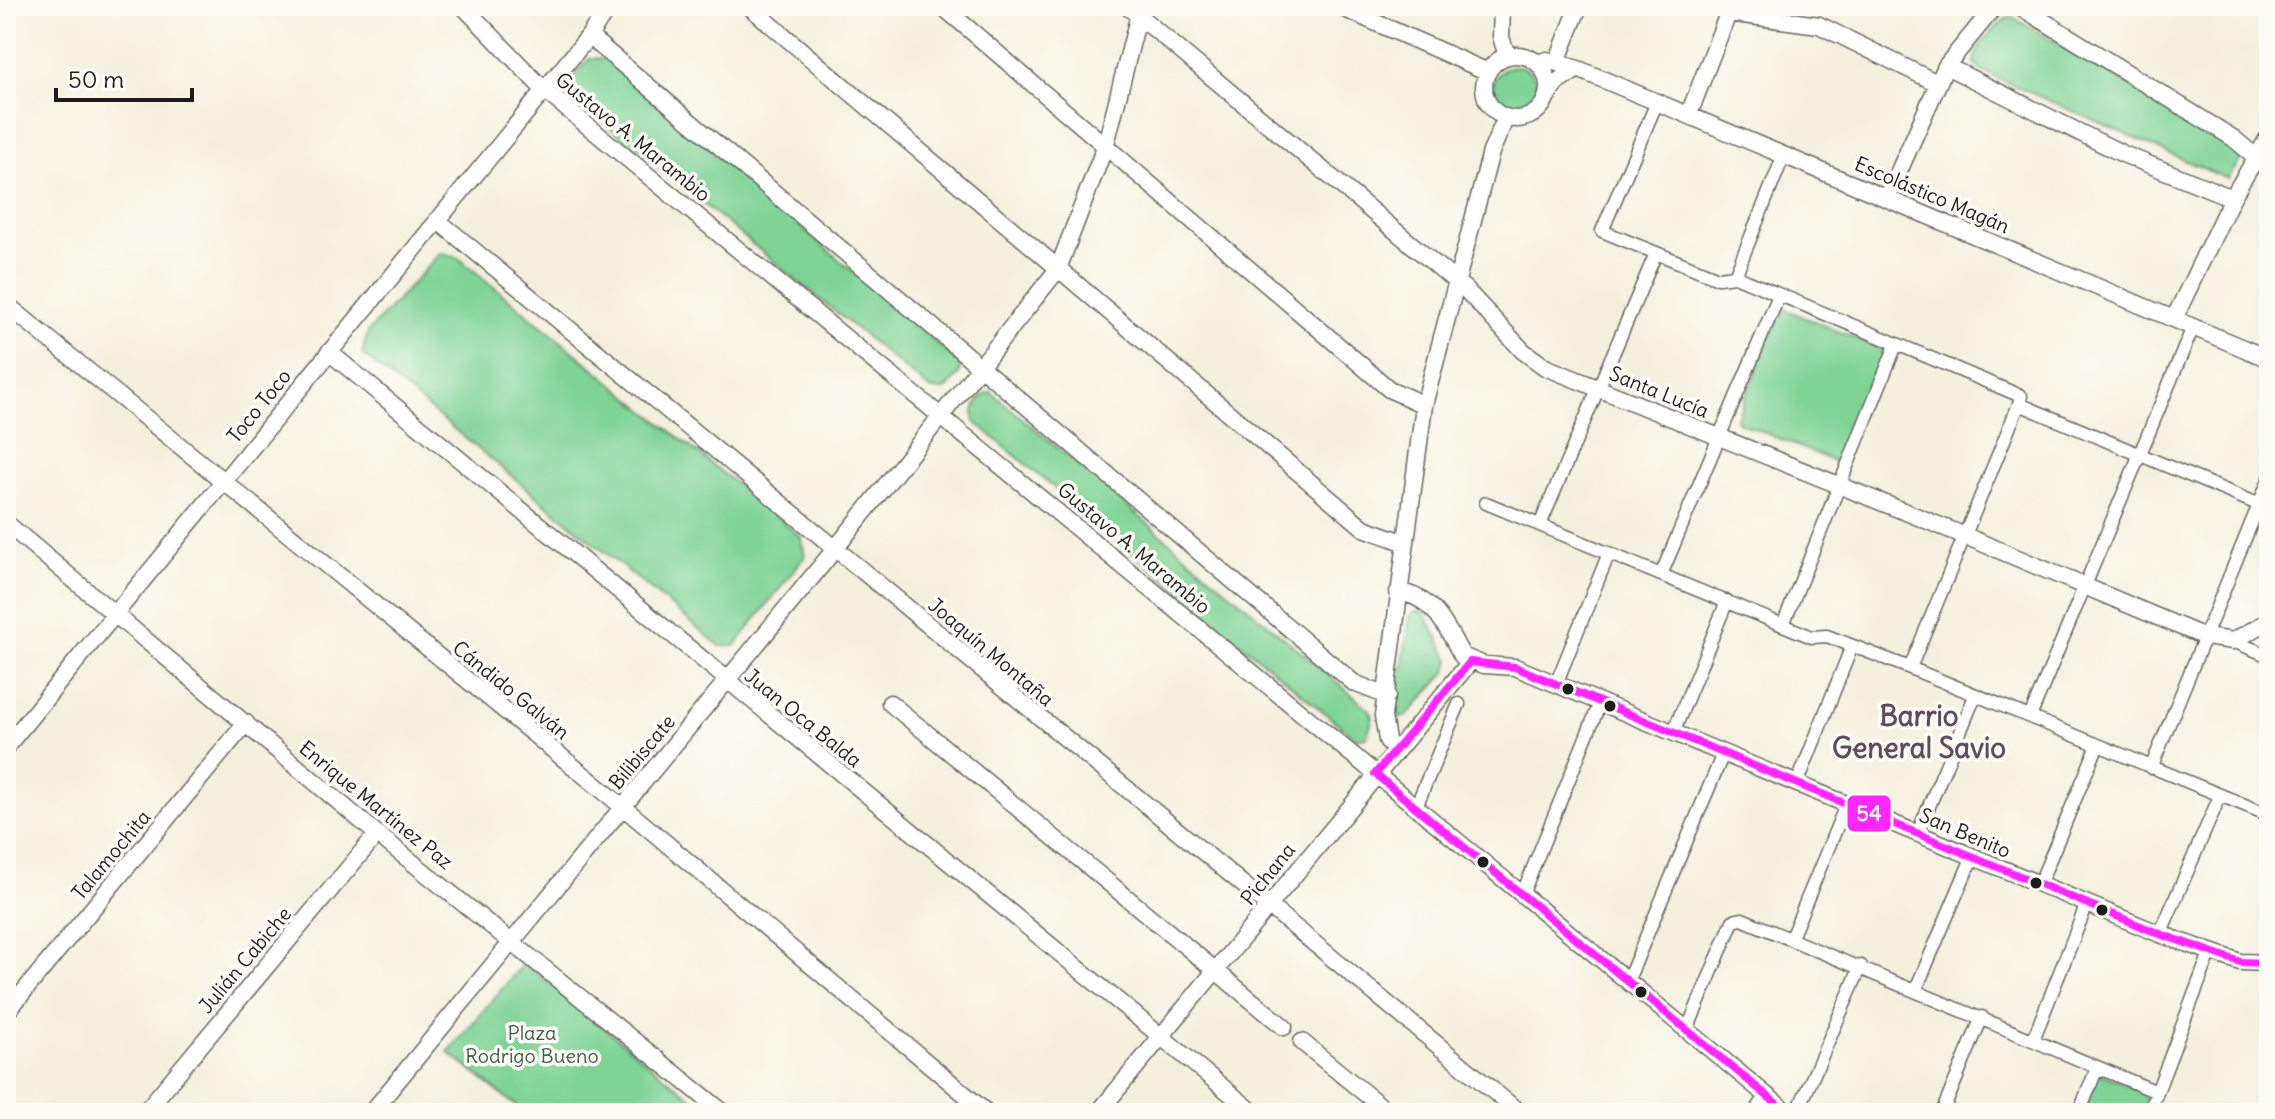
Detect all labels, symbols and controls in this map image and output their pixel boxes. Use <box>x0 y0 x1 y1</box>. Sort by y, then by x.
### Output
scale bar <box>56 52 192 102</box>
text: 50 m <box>68 64 124 94</box>
street label: Gustavo A. Marambio <box>551 66 716 207</box>
street label: Escolástico Magán <box>1851 151 2013 238</box>
street label: Santa Lucía <box>1606 360 1713 423</box>
street label: Toco Toco <box>221 364 296 448</box>
street label: Gustavo A. Marambio <box>1053 476 1216 619</box>
street label: Joaquín Montaña <box>923 592 1059 711</box>
street label: Cándido Galván <box>448 635 575 744</box>
street label: Juan Oca Balda <box>740 663 867 772</box>
unlabelled marker <box>1560 681 1576 697</box>
unlabelled marker <box>1602 698 1618 714</box>
district label: Barrio General Savio <box>1832 698 2006 766</box>
street label: Bilibiscate <box>603 709 680 794</box>
street label: Enrique Martínez Paz <box>295 735 458 874</box>
line badge: 54 <box>1846 794 1892 833</box>
text: 54 <box>1856 799 1882 827</box>
street label: San Benito <box>1916 802 2015 863</box>
street label: Talamochita <box>66 805 155 905</box>
street label: Pichana <box>1235 838 1300 910</box>
unlabelled marker <box>1475 854 1491 870</box>
unlabelled marker <box>2028 875 2044 891</box>
street label: Julián Cabiche <box>193 901 296 1018</box>
unlabelled marker <box>2094 902 2110 918</box>
unlabelled marker <box>1633 984 1649 1000</box>
park label: Plaza Rodrigo Bueno <box>465 1020 599 1068</box>

